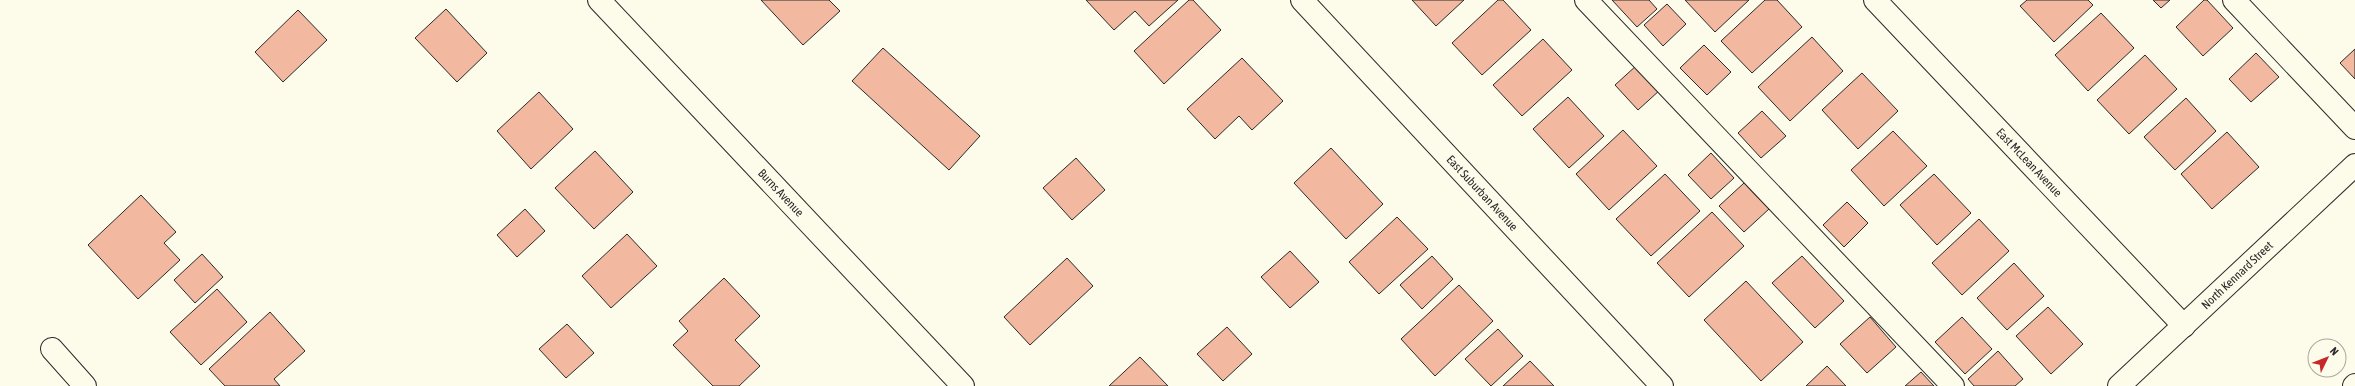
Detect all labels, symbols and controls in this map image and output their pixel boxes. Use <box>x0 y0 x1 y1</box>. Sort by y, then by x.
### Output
street label: East McLean Avenue <box>1993 125 2065 200</box>
street label: East Suburban Avenue <box>1444 152 1521 234</box>
street label: Burns Avenue <box>755 166 806 219</box>
street label: North Kennard Street <box>2199 238 2276 312</box>
north arrow <box>2307 338 2347 378</box>
text: N <box>2328 345 2341 358</box>

